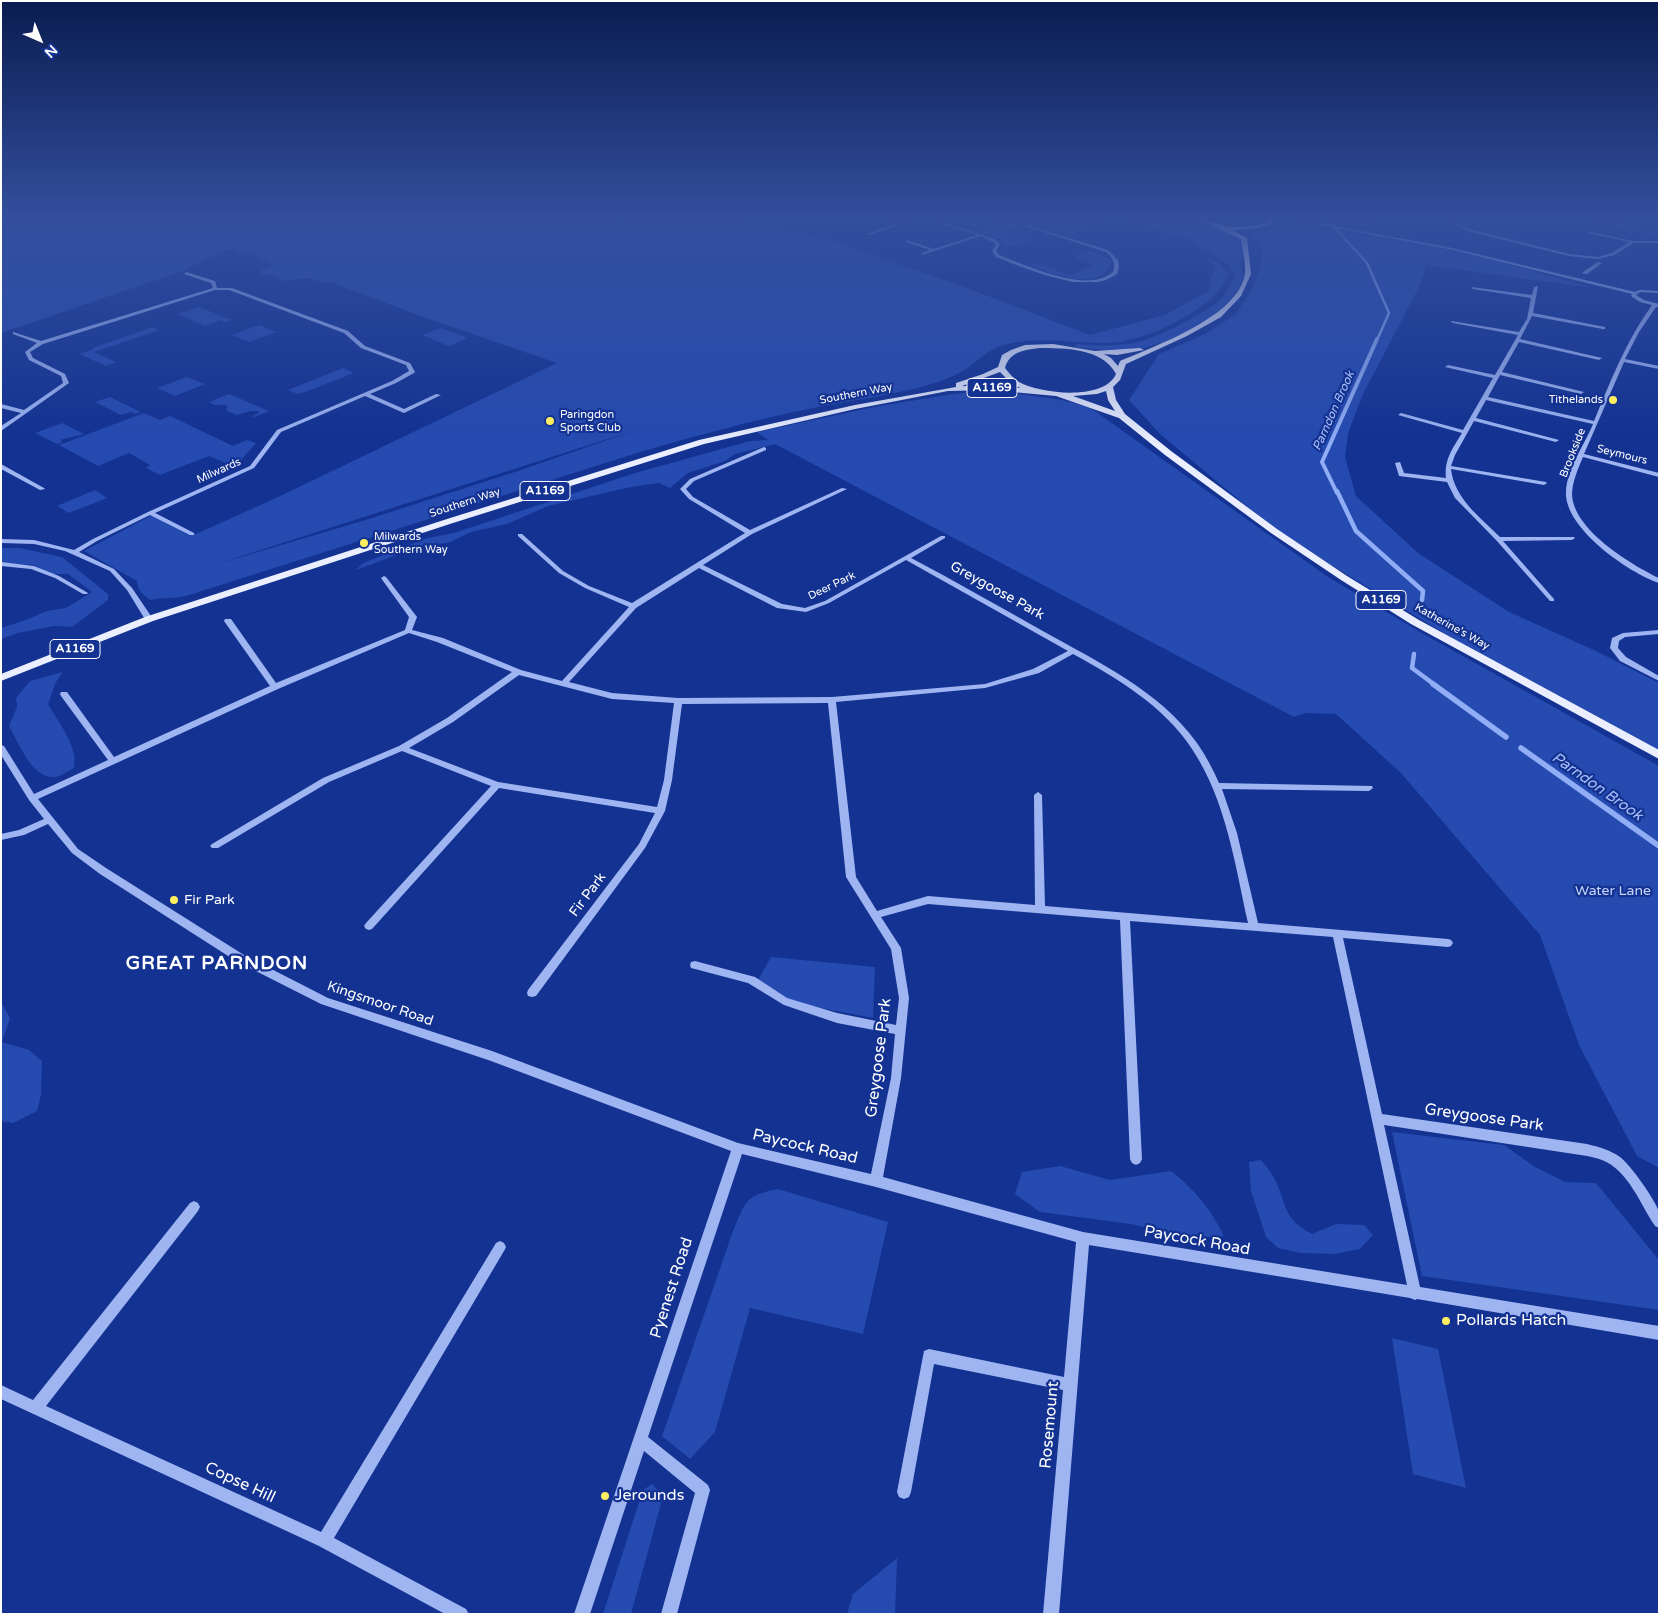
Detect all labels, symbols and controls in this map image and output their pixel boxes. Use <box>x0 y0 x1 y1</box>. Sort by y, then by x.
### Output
north arrow <box>15 15 65 65</box>
text: N <box>41 41 61 61</box>
water label: Parndon Brook <box>1310 369 1358 453</box>
road number: A1169 <box>967 378 1017 398</box>
street label: Southern Way <box>819 380 893 408</box>
place label: Tithelands <box>1549 393 1603 407</box>
marker: Tithelands <box>1607 394 1619 406</box>
place label: Paringdon Sports Club <box>560 408 621 434</box>
marker: Paringdon Sports Club <box>544 415 556 427</box>
street label: Brookside <box>1557 426 1589 480</box>
street label: Seymours <box>1595 442 1649 468</box>
street label: Milwards <box>195 455 243 487</box>
road number: A1169 <box>520 482 570 501</box>
street label: Southern Way <box>428 485 502 521</box>
place label: Milwards Southern Way <box>374 530 448 556</box>
marker: Milwards Southern Way <box>358 537 370 549</box>
street label: Greygoose Park <box>947 558 1047 624</box>
street label: Deer Park <box>806 569 858 603</box>
road number: A1169 <box>1356 590 1406 610</box>
street label: Katherine's Way <box>1412 601 1492 653</box>
road number: A1169 <box>50 640 100 659</box>
water label: Parndon Brook <box>1548 749 1646 825</box>
street label: Fir Park <box>566 870 610 920</box>
park label: Water Lane <box>1575 883 1651 899</box>
place label: Fir Park <box>184 892 235 908</box>
marker: Fir Park <box>168 894 180 906</box>
district label: GREAT PARNDON <box>124 953 310 975</box>
street label: Kingsmoor Road <box>325 978 435 1030</box>
street label: Greygoose Park <box>862 997 896 1119</box>
street label: Greygoose Park <box>1423 1100 1545 1136</box>
street label: Paycock Road <box>750 1126 860 1168</box>
street label: Paycock Road <box>1142 1222 1252 1260</box>
street label: Pyenest Road <box>647 1235 697 1341</box>
place label: Pollards Hatch <box>1456 1311 1566 1331</box>
marker: Pollards Hatch <box>1440 1315 1452 1327</box>
street label: Rosemount <box>1037 1380 1063 1470</box>
street label: Copse Hill <box>202 1458 278 1508</box>
place label: Jerounds <box>615 1486 684 1506</box>
marker: Jerounds <box>599 1490 611 1502</box>

